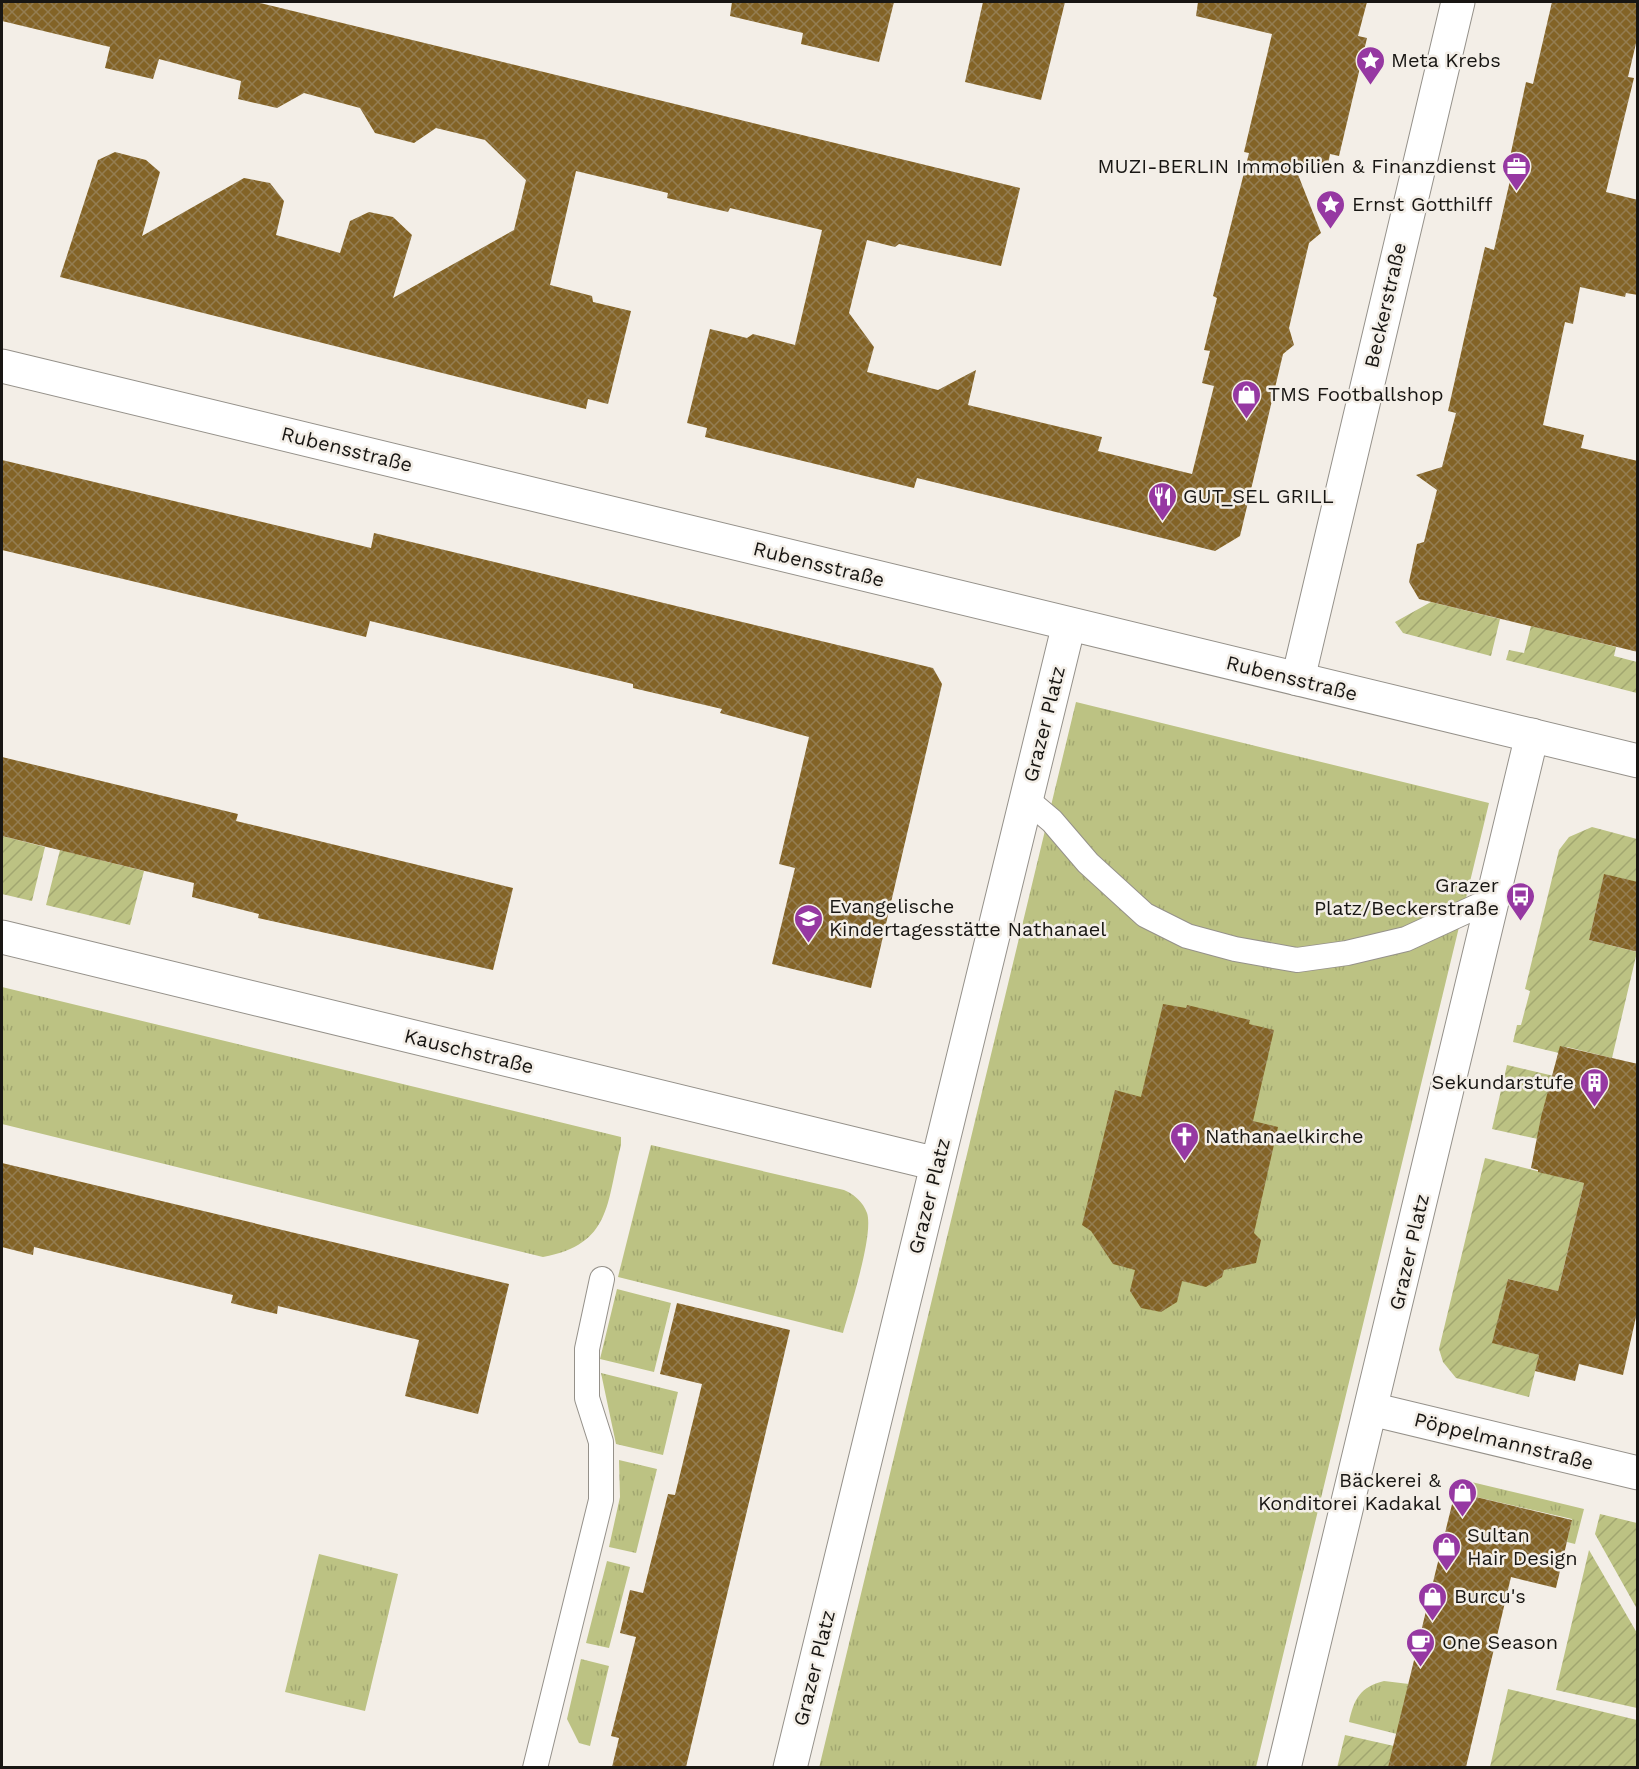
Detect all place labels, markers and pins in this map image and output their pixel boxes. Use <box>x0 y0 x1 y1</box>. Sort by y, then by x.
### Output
place icon: Meta Krebs <box>1354 44 1386 86</box>
place label: Meta Krebs <box>1391 48 1501 72</box>
office icon: MUZI-BERLIN Immobilien & Finanzdienst <box>1501 150 1533 192</box>
place label: MUZI-BERLIN Immobilien & Finanzdienst <box>1097 154 1497 178</box>
place icon: Ernst Gotthilff <box>1315 188 1347 230</box>
place label: Ernst Gotthilff <box>1352 192 1493 216</box>
shop icon: TMS Footballshop <box>1231 378 1263 420</box>
place label: TMS Footballshop <box>1268 382 1444 406</box>
restaurant icon: GUT_SEL GRILL <box>1146 480 1178 522</box>
place label: GUT_SEL GRILL <box>1183 484 1334 508</box>
place label: Grazer Platz/Beckerstraße <box>1314 873 1499 920</box>
bus stop icon: Grazer Platz/Beckerstraße <box>1504 880 1536 922</box>
place label: Evangelische Kindertagesstätte Nathanael <box>829 894 1106 941</box>
school or university icon: Evangelische Kindertagesstätte Nathanael <box>792 902 824 944</box>
building icon: Sekundarstufe <box>1579 1066 1611 1108</box>
place label: Sekundarstufe <box>1432 1070 1574 1094</box>
church icon: Nathanaelkirche <box>1168 1120 1200 1162</box>
place label: Nathanaelkirche <box>1205 1124 1364 1148</box>
place label: Bäckerei & Konditorei Kadakal <box>1258 1468 1442 1515</box>
shop icon: Bäckerei & Konditorei Kadakal <box>1446 1476 1478 1518</box>
place label: Sultan Hair Design <box>1467 1523 1578 1570</box>
shop icon: Sultan Hair Design <box>1430 1530 1462 1572</box>
shop icon: Burcu's <box>1417 1580 1449 1622</box>
place label: Burcu's <box>1454 1584 1526 1608</box>
cafe icon: One Season <box>1405 1626 1437 1668</box>
place label: One Season <box>1442 1630 1558 1654</box>

